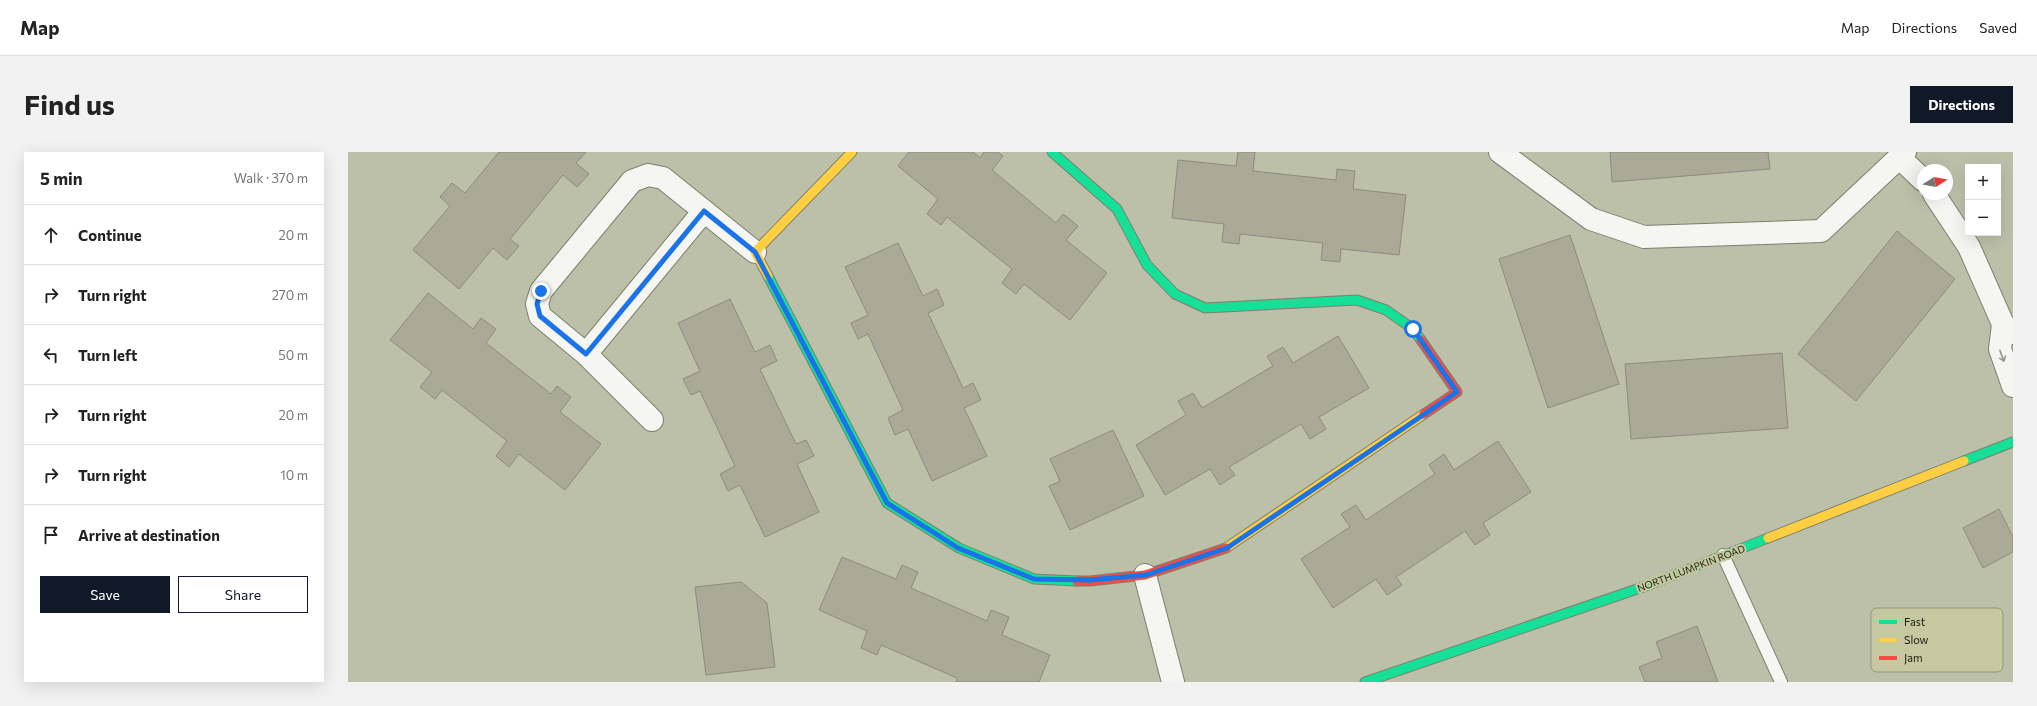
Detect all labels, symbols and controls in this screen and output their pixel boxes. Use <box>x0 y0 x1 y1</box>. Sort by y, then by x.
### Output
text: Map <box>20 16 59 39</box>
text: Map <box>1841 19 1870 36</box>
text: Directions <box>1892 19 1957 36</box>
text: Saved <box>1979 19 2017 36</box>
button: Directions <box>1910 86 2013 123</box>
text: Find us <box>24 87 115 121</box>
north arrow <box>1917 164 1953 200</box>
map controls <box>1965 164 2001 236</box>
button: + <box>1965 164 2001 200</box>
text: 5 min <box>40 168 83 189</box>
text: Walk · 370 m <box>234 170 308 186</box>
button: − <box>1965 200 2001 236</box>
icon: ahead <box>40 224 62 246</box>
text: Continue <box>78 226 142 244</box>
text: 20 m <box>279 227 308 243</box>
route end <box>532 282 550 300</box>
icon: right <box>40 284 62 306</box>
text: Turn right <box>78 286 147 304</box>
text: 270 m <box>272 287 308 303</box>
route start <box>1404 320 1422 338</box>
icon: left <box>40 344 62 366</box>
text: Turn left <box>78 346 137 364</box>
text: 50 m <box>278 347 308 363</box>
one-way arrow <box>1999 349 2006 362</box>
icon: right <box>40 404 62 426</box>
text: Turn right <box>78 406 147 424</box>
text: 20 m <box>279 407 308 423</box>
icon: right <box>40 464 62 486</box>
text: Turn right <box>78 466 147 484</box>
text: 10 m <box>280 467 308 483</box>
icon: arrive <box>40 524 62 546</box>
text: Arrive at destination <box>78 526 220 544</box>
street label: NORTH LUMPKIN ROAD <box>1635 542 1747 594</box>
button: Save <box>40 576 170 613</box>
button: Share <box>178 576 308 613</box>
legend <box>1871 608 2003 672</box>
text: Fast <box>1904 615 1926 628</box>
text: Slow <box>1904 633 1929 646</box>
text: Jam <box>1904 651 1923 665</box>

